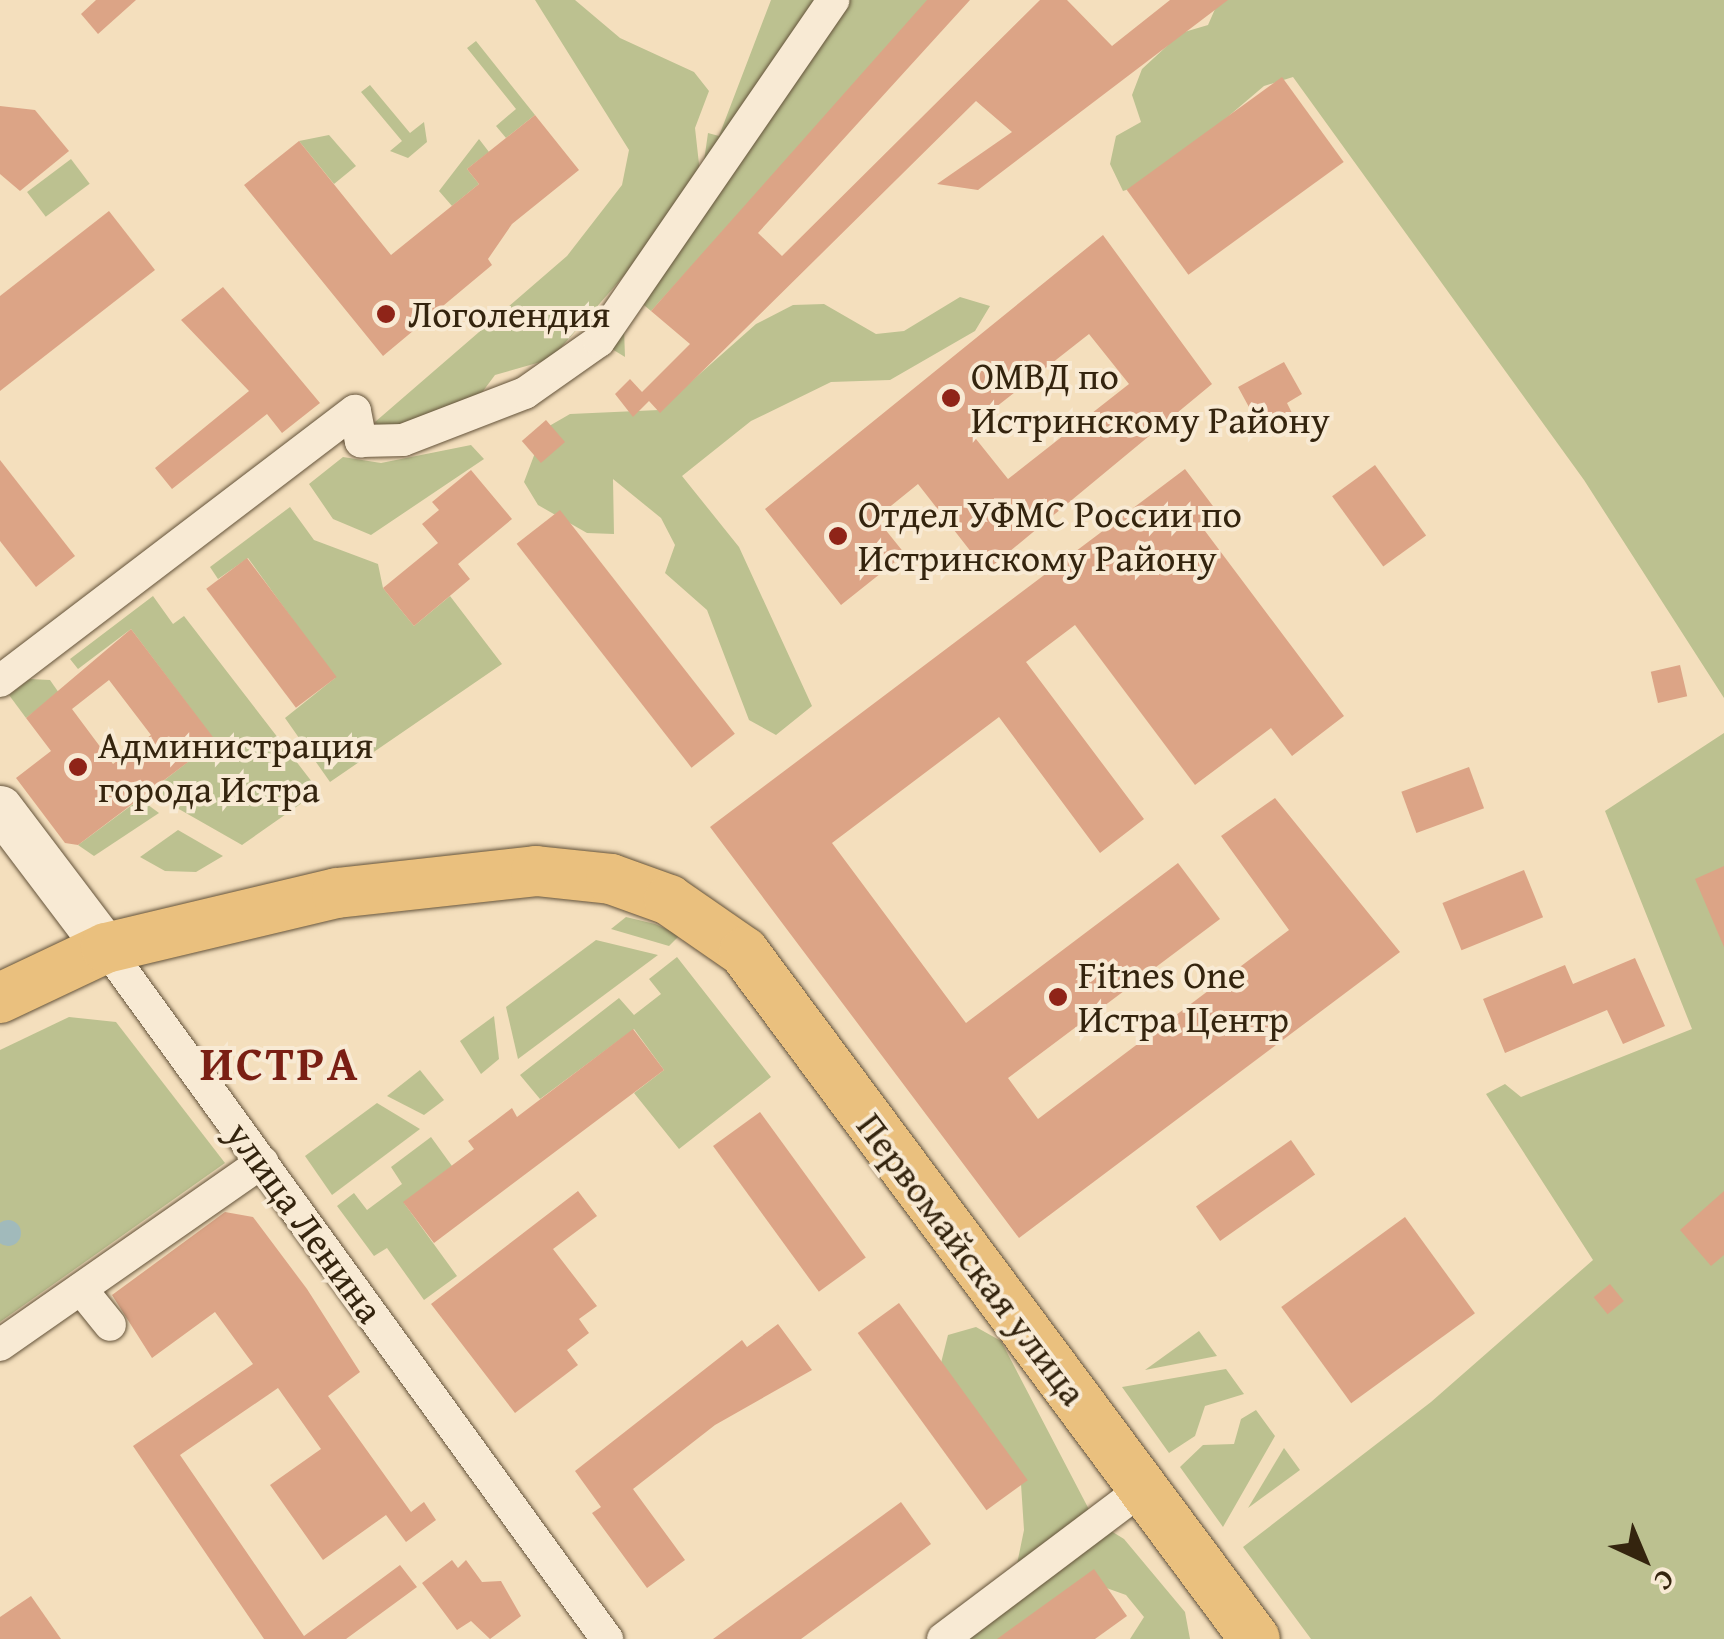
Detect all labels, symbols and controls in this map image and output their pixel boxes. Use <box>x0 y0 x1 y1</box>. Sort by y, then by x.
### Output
place label: Логолендия <box>408 291 610 337</box>
marker: Логолендия <box>373 301 399 327</box>
place label: ОМВД по Истринскому Району <box>971 353 1330 442</box>
marker: ОМВД по Истринскому Району <box>940 387 962 409</box>
place label: Отдел УФМС России по Истринскому Району <box>858 491 1242 580</box>
marker: Отдел УФМС России по Истринскому Району <box>827 525 849 547</box>
place label: Администрация города Истра <box>98 722 373 812</box>
marker: Администрация города Истра <box>67 756 89 778</box>
place label: Fitnes One Истра Центр <box>1078 952 1289 1042</box>
marker: Fitnes One Истра Центр <box>1047 986 1069 1008</box>
district label: ИСТРА <box>200 1034 360 1092</box>
street label: Первомайская улица <box>847 1104 1097 1414</box>
street label: улица Ленина <box>217 1112 393 1332</box>
north arrow <box>1594 1509 1694 1609</box>
text: С <box>1645 1561 1685 1601</box>

